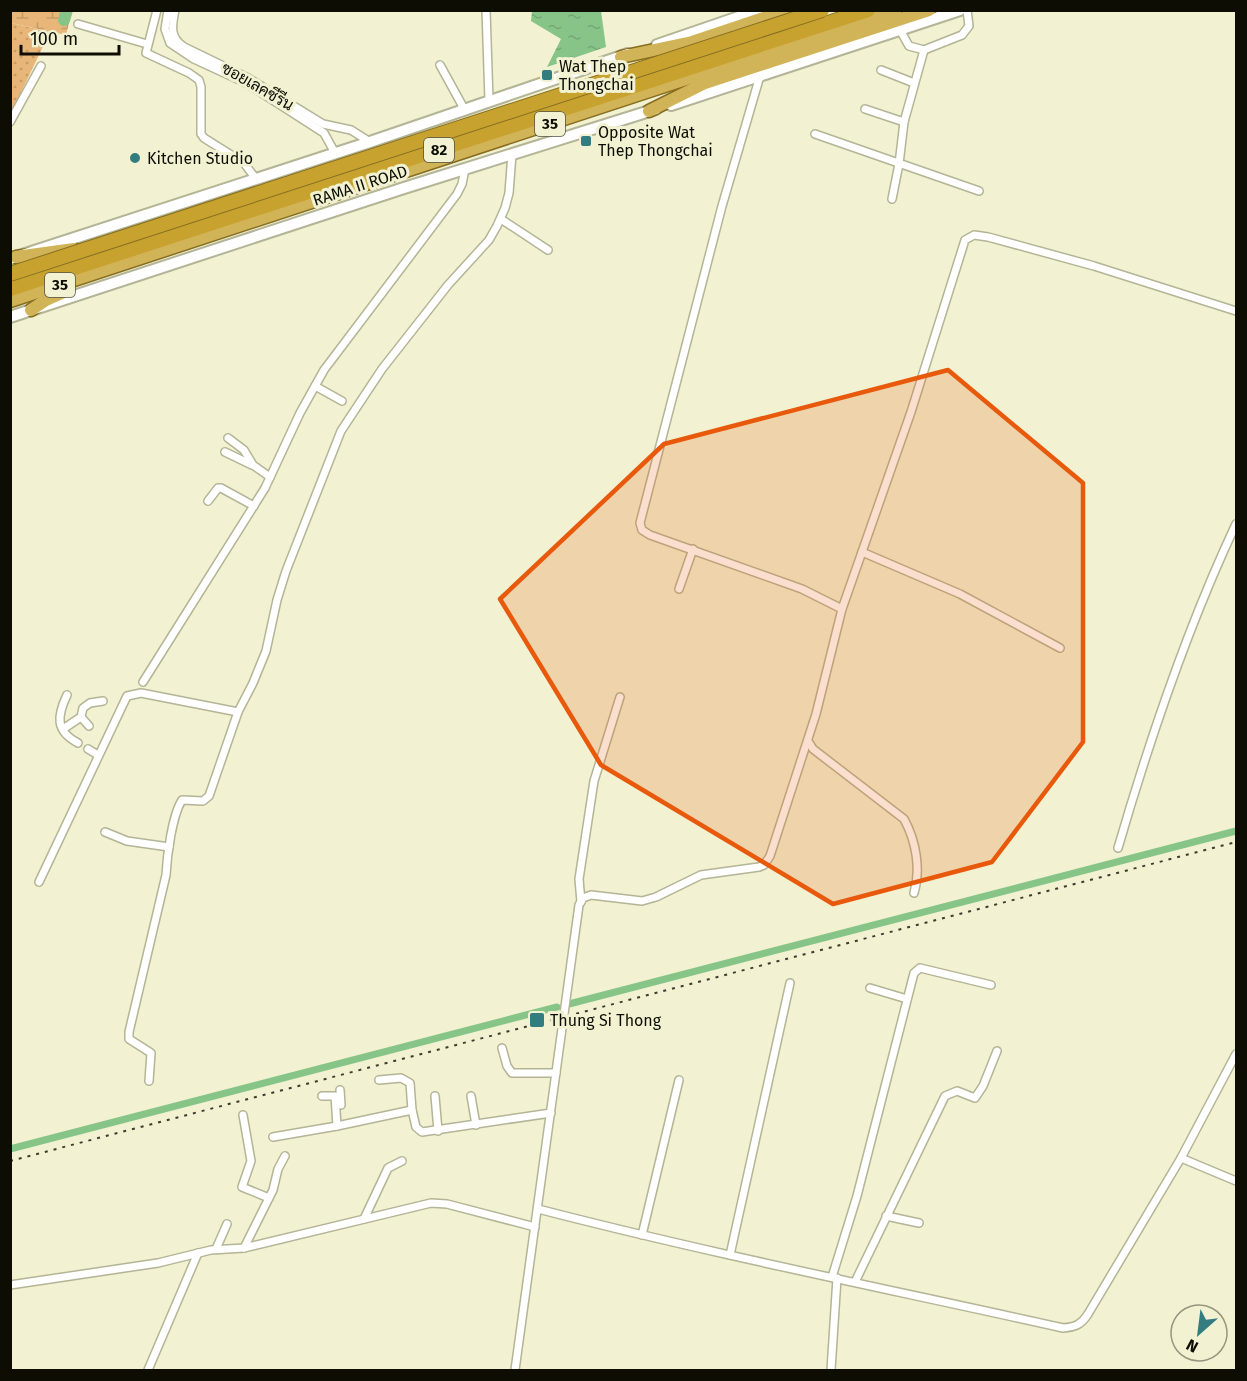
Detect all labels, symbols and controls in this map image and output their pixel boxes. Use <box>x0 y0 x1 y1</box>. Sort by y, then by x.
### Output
scale bar <box>21 18 118 56</box>
text: 100 m <box>30 28 78 50</box>
street label: ซอยเลคซีรีน <box>218 56 298 115</box>
place label: Wat Thep Thongchai <box>559 57 634 94</box>
marker: Wat Thep Thongchai <box>540 68 554 82</box>
road number: 35 <box>535 112 565 136</box>
place label: Opposite Wat Thep Thongchai <box>598 123 713 160</box>
marker: Opposite Wat Thep Thongchai <box>579 134 593 148</box>
road number: 82 <box>424 138 454 162</box>
place label: Kitchen Studio <box>147 149 253 168</box>
marker: Kitchen Studio <box>128 151 142 165</box>
street label: RAMA II ROAD <box>310 161 410 210</box>
road number: 35 <box>45 273 75 297</box>
marker: Thung Si Thong <box>528 1011 546 1029</box>
place label: Thung Si Thong <box>550 1011 662 1030</box>
north arrow <box>1169 1303 1229 1363</box>
text: N <box>1183 1335 1201 1357</box>

